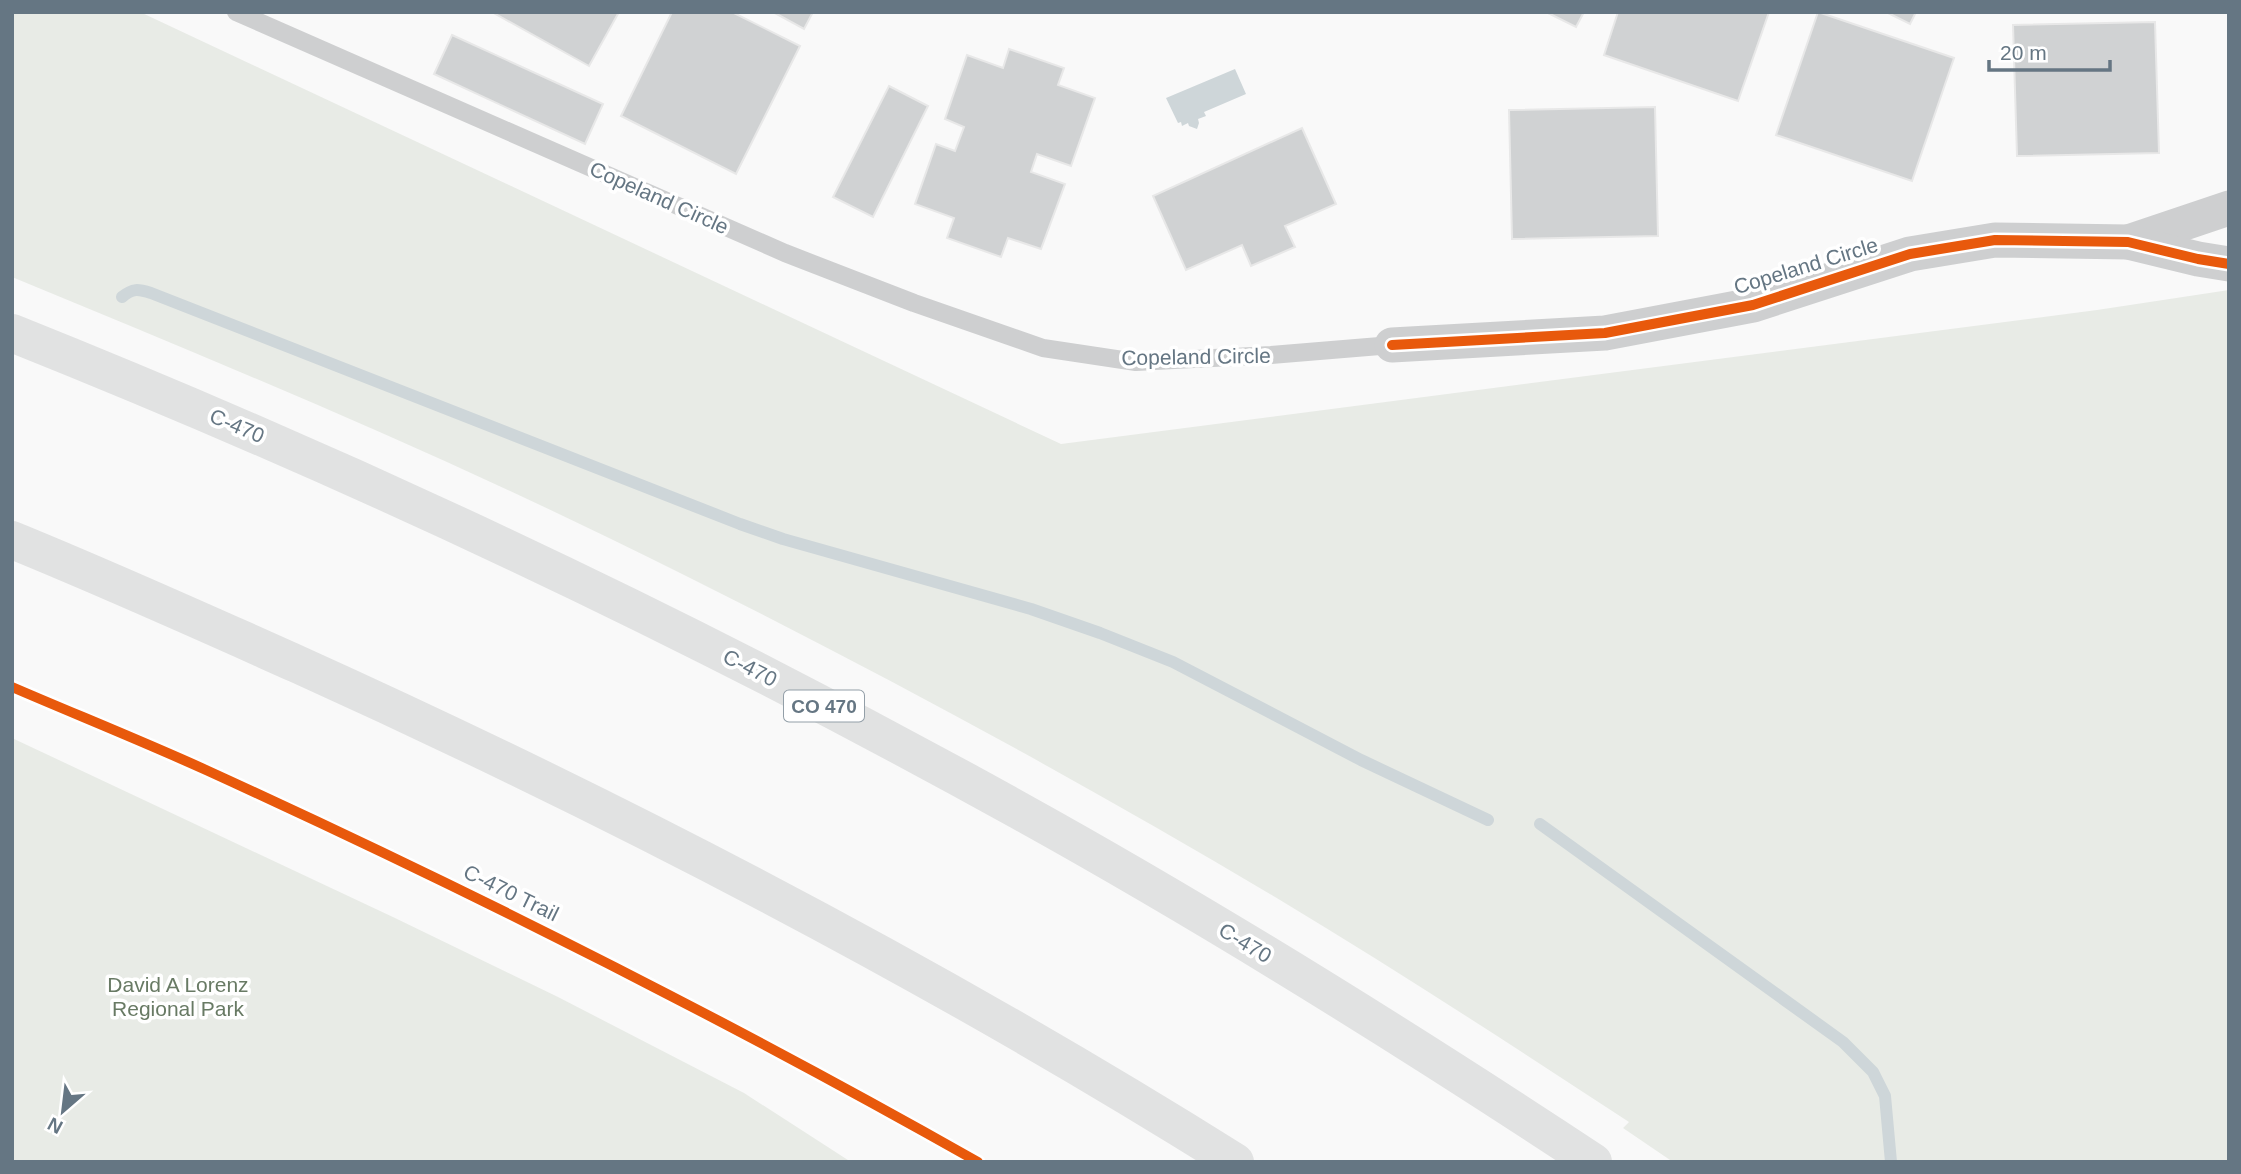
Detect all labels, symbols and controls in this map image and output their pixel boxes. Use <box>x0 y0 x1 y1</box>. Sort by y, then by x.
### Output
scale bar <box>1989 28 2110 72</box>
text: 20 m <box>2000 41 2047 64</box>
street label: Copeland Circle <box>586 157 732 238</box>
street label: Copeland Circle <box>1731 233 1881 298</box>
street label: Copeland Circle <box>1121 344 1271 369</box>
street label: C-470 <box>206 404 268 447</box>
street label: C-470 <box>720 644 781 691</box>
road number: CO 470 <box>784 691 864 722</box>
street label: C-470 Trail <box>460 860 562 925</box>
street label: C-470 <box>1215 918 1276 967</box>
park label: David A Lorenz Regional Park <box>107 973 249 1020</box>
north arrow <box>28 1076 98 1146</box>
text: N <box>44 1113 66 1138</box>

